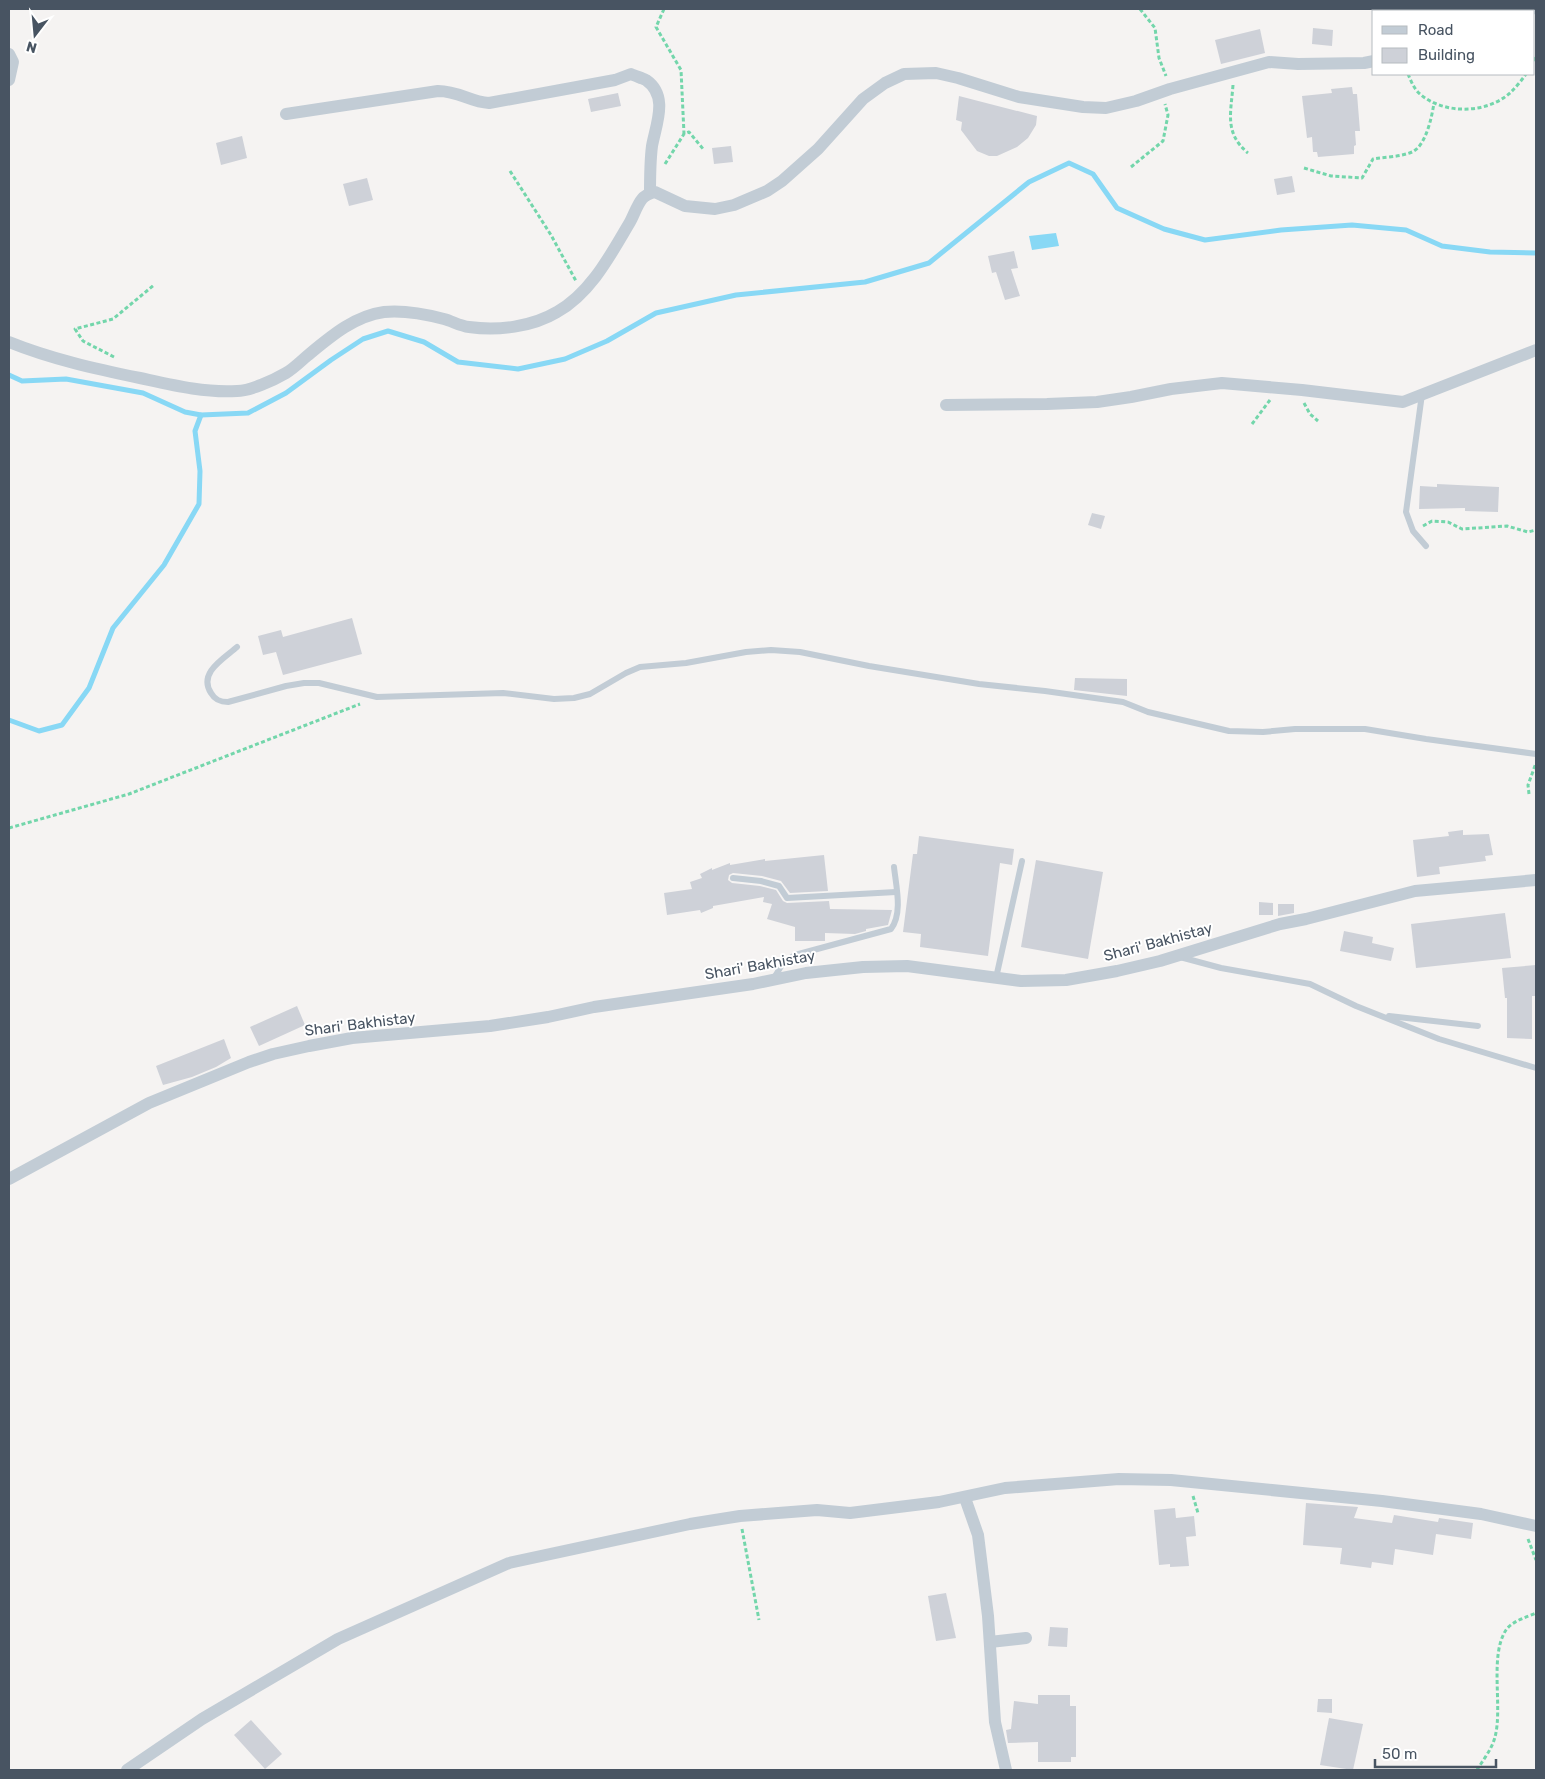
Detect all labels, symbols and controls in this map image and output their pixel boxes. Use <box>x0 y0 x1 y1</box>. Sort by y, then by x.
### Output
north arrow <box>10 10 60 60</box>
legend <box>1372 10 1535 75</box>
text: Road <box>1418 21 1454 39</box>
text: N <box>24 37 39 57</box>
text: Building <box>1418 46 1475 64</box>
street label: Shari' Bakhistay <box>1102 919 1214 965</box>
street label: Shari' Bakhistay <box>703 946 817 984</box>
street label: Shari' Bakhistay <box>303 1008 417 1040</box>
scale bar <box>1375 1736 1496 1768</box>
text: 50 m <box>1382 1745 1417 1763</box>

